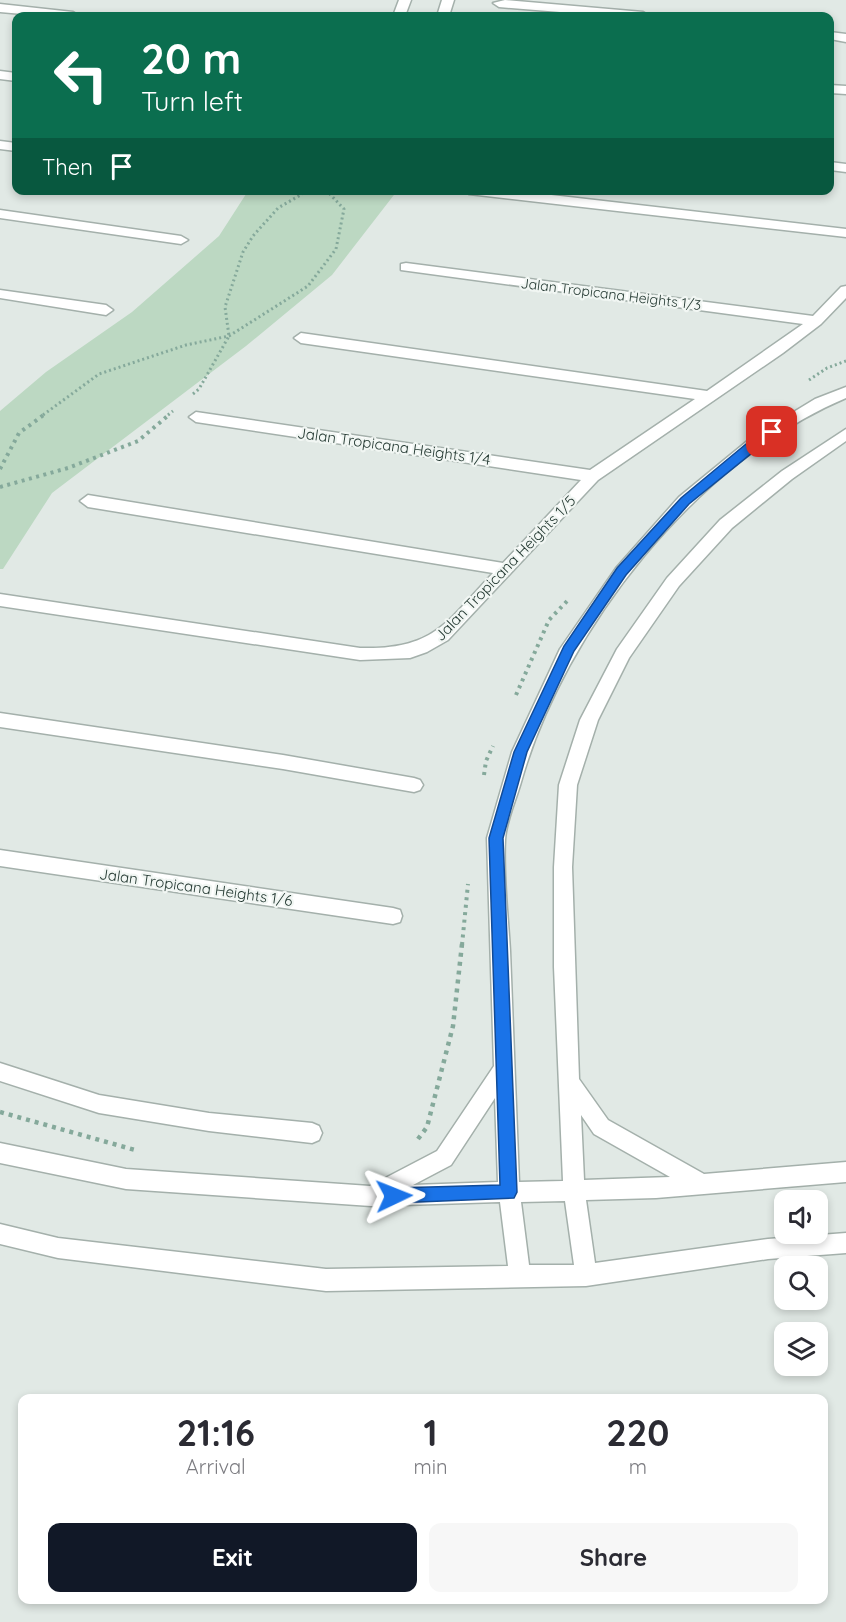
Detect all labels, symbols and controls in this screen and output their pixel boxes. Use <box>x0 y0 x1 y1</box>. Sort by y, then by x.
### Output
text: 20 m <box>141 32 241 85</box>
icon: left <box>42 36 120 114</box>
text: Turn left <box>141 84 243 118</box>
icon: arrive <box>105 150 138 183</box>
text: Then <box>42 153 93 181</box>
street label: Jalan Tropicana Heights 1/3 <box>520 274 702 314</box>
pin <box>746 406 797 457</box>
icon: arrive <box>755 415 788 448</box>
street label: Jalan Tropicana Heights 1/4 <box>296 423 492 469</box>
street label: Jalan Tropicana Heights 1/5 <box>430 491 580 645</box>
street label: Jalan Tropicana Heights 1/6 <box>98 864 294 910</box>
position arrow <box>362 1164 426 1228</box>
map controls <box>774 1190 828 1376</box>
button: sound <box>774 1190 828 1244</box>
button: search <box>774 1256 828 1310</box>
button: layers <box>774 1322 828 1376</box>
text: 21:16 <box>177 1410 255 1455</box>
text: 1 <box>424 1410 438 1455</box>
text: 220 <box>606 1410 669 1455</box>
text: Arrival <box>186 1454 246 1479</box>
text: min <box>414 1454 448 1479</box>
text: m <box>629 1454 647 1479</box>
button: Exit <box>48 1523 417 1592</box>
button: Share <box>429 1523 798 1592</box>

